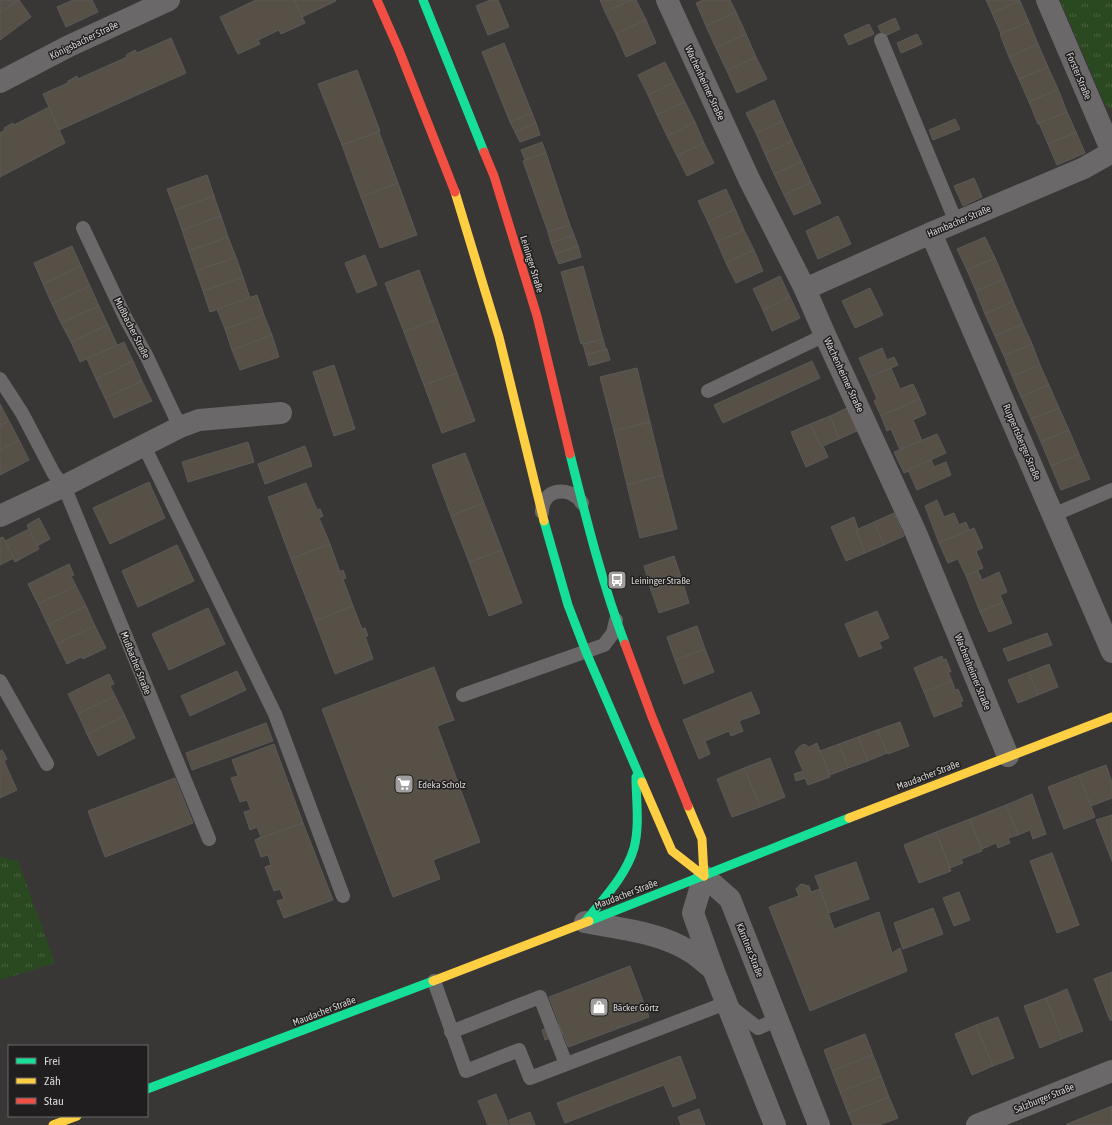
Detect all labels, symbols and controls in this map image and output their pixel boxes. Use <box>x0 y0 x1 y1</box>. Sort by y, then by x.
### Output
street label: Königsbacher Straße <box>48 18 120 61</box>
street label: Wachenheimer Straße <box>683 44 727 122</box>
street label: Forster Straße <box>1064 51 1094 102</box>
street label: Hambacher Straße <box>925 202 993 239</box>
street label: Leininger Straße <box>518 234 546 294</box>
street label: Mußbacher Straße <box>112 296 152 361</box>
street label: Wachenheimer Straße <box>822 336 866 414</box>
street label: Ruppertsberger Straße <box>1001 402 1043 482</box>
bus stop icon: Leininger Straße <box>606 569 628 591</box>
place label: Leininger Straße <box>631 575 691 586</box>
street label: Mußbacher Straße <box>118 630 154 696</box>
street label: Wachenheimer Straße <box>953 632 993 712</box>
street label: Maudacher Straße <box>895 758 962 792</box>
supermarket icon: Edeka Scholz <box>393 773 415 795</box>
place label: Edeka Scholz <box>418 779 466 790</box>
street label: Maudacher Straße <box>593 877 660 911</box>
street label: Kärntner Straße <box>734 921 766 979</box>
street label: Maudacher Straße <box>291 994 358 1028</box>
shop icon: Bäcker Görtz <box>588 996 610 1018</box>
place label: Bäcker Görtz <box>613 1002 659 1013</box>
legend <box>8 1045 148 1117</box>
text: Frei <box>44 1054 60 1068</box>
text: Zäh <box>44 1074 61 1088</box>
street label: Salzburger Straße <box>1012 1081 1076 1115</box>
text: Stau <box>44 1094 64 1108</box>

